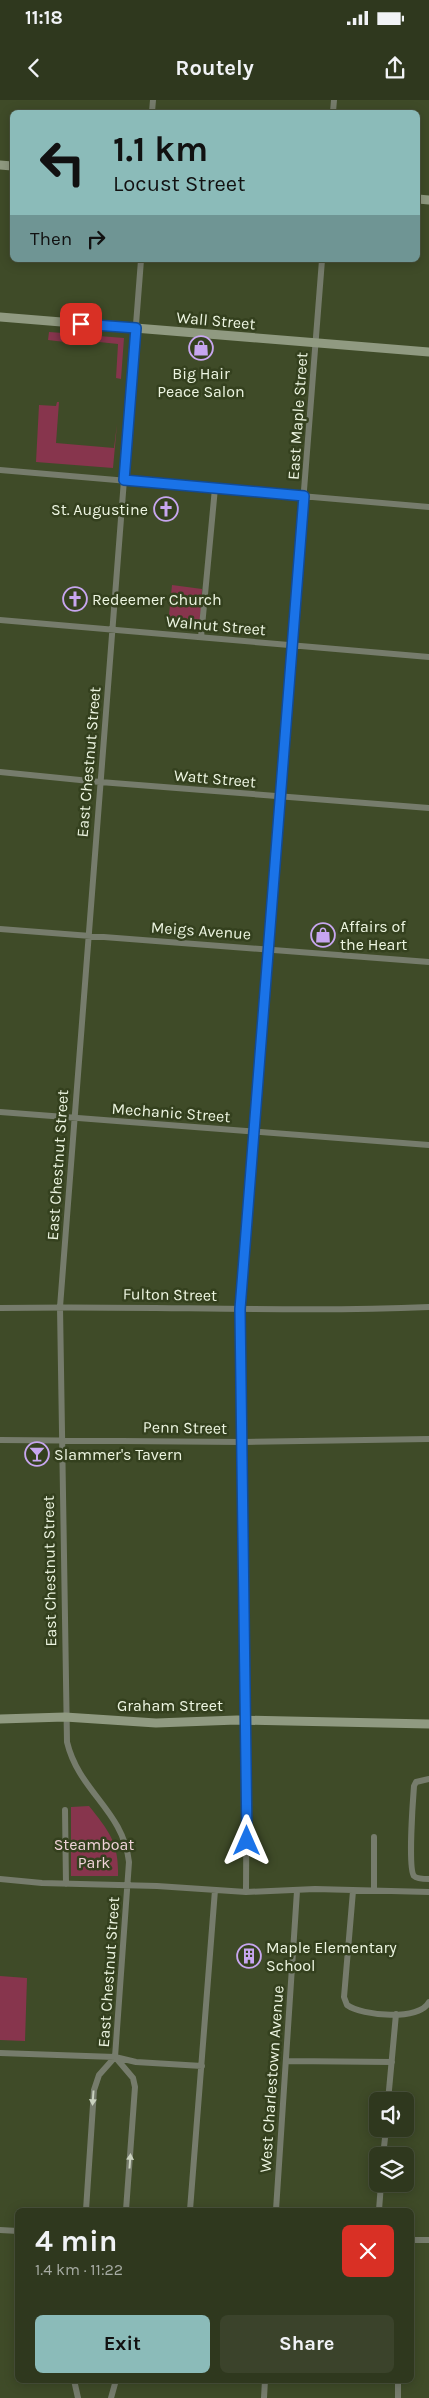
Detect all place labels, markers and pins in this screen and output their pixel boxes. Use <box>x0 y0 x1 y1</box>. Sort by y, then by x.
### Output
pin <box>60 303 102 345</box>
shop icon: Big Hair Peace Salon <box>188 335 214 361</box>
place label: Big Hair Peace Salon <box>157 364 245 401</box>
church icon: St. Augustine <box>153 496 179 522</box>
place label: St. Augustine <box>51 500 148 519</box>
church icon: Redeemer Church <box>62 586 88 612</box>
place label: Redeemer Church <box>92 590 222 609</box>
place label: Affairs of the Heart <box>340 917 407 954</box>
shop icon: Affairs of the Heart <box>310 922 336 948</box>
bar icon: Slammer's Tavern <box>24 1441 50 1467</box>
place label: Slammer's Tavern <box>54 1445 182 1464</box>
place label: Maple Elementary School <box>266 1938 397 1975</box>
building icon: Maple Elementary School <box>236 1943 262 1969</box>

